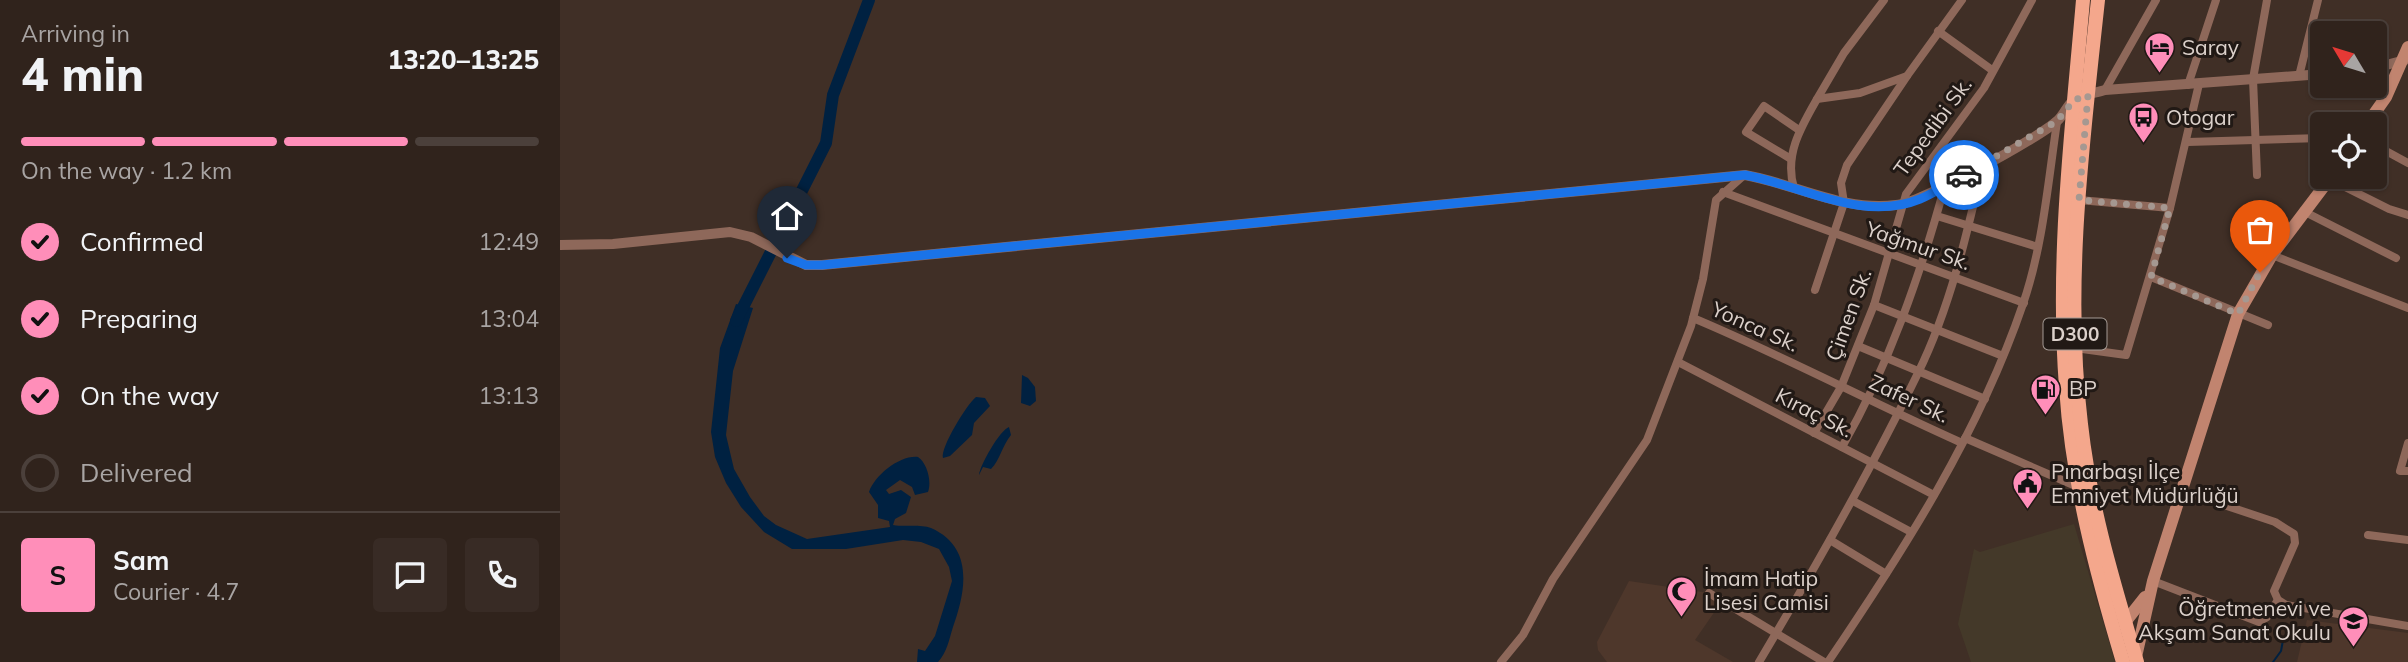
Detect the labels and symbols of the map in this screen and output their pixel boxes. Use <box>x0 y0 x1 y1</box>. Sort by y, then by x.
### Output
north arrow <box>2310 21 2387 98</box>
hotel icon: Saray <box>2142 31 2176 75</box>
place label: Saray <box>2182 34 2239 60</box>
street label: Tepedibi Sk. <box>1888 72 1977 181</box>
bus stop icon: Otogar <box>2126 101 2160 145</box>
place label: Otogar <box>2166 104 2235 130</box>
courier <box>1929 140 1999 210</box>
pin <box>757 186 817 258</box>
pin <box>2230 200 2290 272</box>
street label: Yağmur Sk. <box>1862 215 1974 275</box>
street label: Çimen Sk. <box>1819 265 1877 364</box>
street label: Yonca Sk. <box>1707 295 1803 357</box>
road number: D300 <box>2044 318 2106 350</box>
street label: Zafer Sk. <box>1865 368 1954 428</box>
fuel station icon: BP <box>2029 372 2063 416</box>
place label: BP <box>2069 375 2097 401</box>
street label: Kıraç Sk. <box>1771 382 1857 443</box>
place label: Pınarbaşı İlçe Emniyet Müdürlüğü <box>2051 458 2239 508</box>
public building icon: Pınarbaşı İlçe Emniyet Müdürlüğü <box>2011 467 2045 511</box>
place label: İmam Hatip Lisesi Camisi <box>1704 565 1829 615</box>
mosque icon: İmam Hatip Lisesi Camisi <box>1664 574 1698 618</box>
place label: Öğretmenevi ve Akşam Sanat Okulu <box>2138 595 2331 645</box>
school or university icon: Öğretmenevi ve Akşam Sanat Okulu <box>2337 604 2371 648</box>

